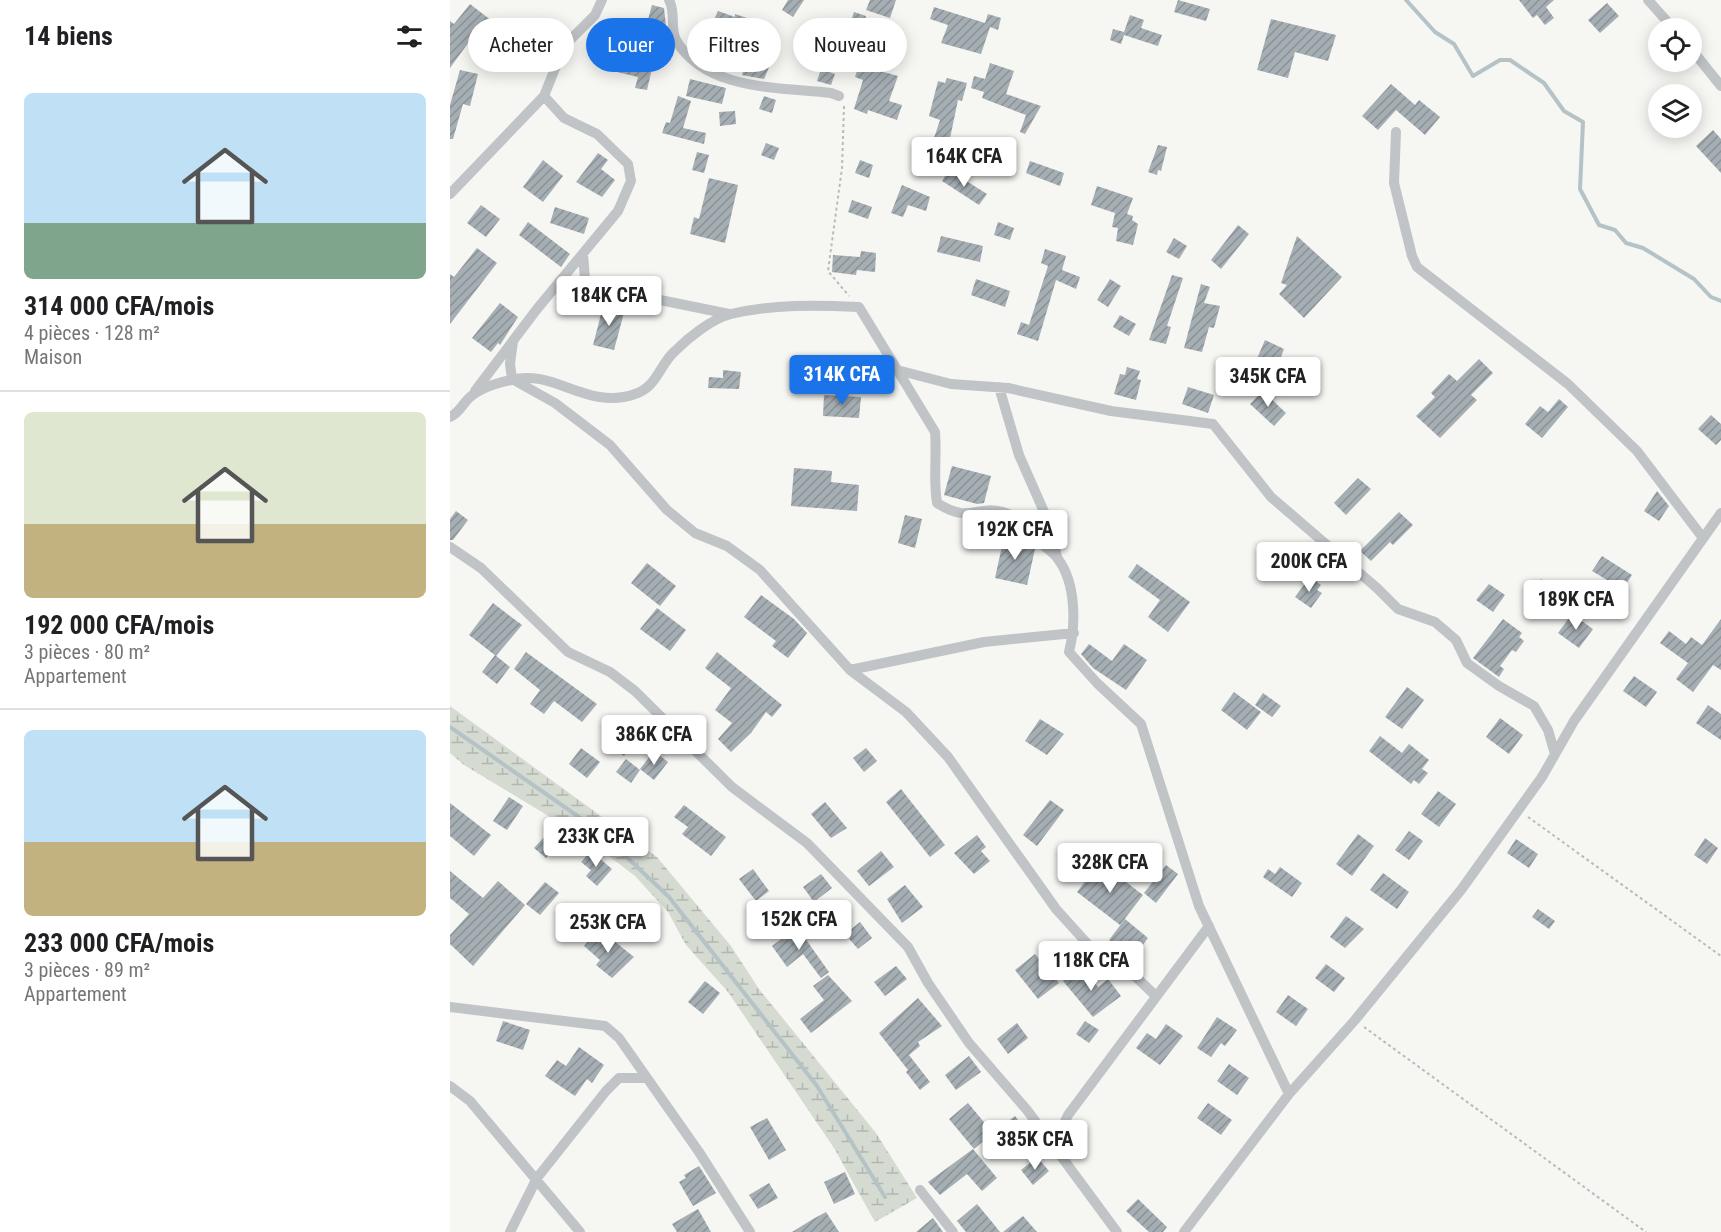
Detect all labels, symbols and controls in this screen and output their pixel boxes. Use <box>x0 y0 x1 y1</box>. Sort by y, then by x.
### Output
chip: Acheter <box>468 18 574 72</box>
chip: Louer <box>586 18 675 72</box>
chip: Filtres <box>687 18 781 72</box>
chip: Nouveau <box>793 18 907 72</box>
map controls <box>1648 18 1702 138</box>
button: locate <box>1648 18 1702 72</box>
icon: filters <box>393 20 426 53</box>
text: 14 biens <box>24 21 113 51</box>
button: layers <box>1648 84 1702 138</box>
icon: home <box>171 132 279 240</box>
pin: 164K CFA <box>902 137 1026 188</box>
text: 164K CFA <box>926 144 1003 168</box>
pin: 184K CFA <box>547 276 671 327</box>
text: 184K CFA <box>571 283 648 307</box>
text: 314 000 CFA/mois <box>24 291 214 321</box>
text: 4 pièces · 128 m² <box>24 321 160 345</box>
text: Maison <box>24 345 82 369</box>
pin: 314K CFA <box>780 355 904 406</box>
pin: 345K CFA <box>1206 357 1330 408</box>
text: 314K CFA <box>804 362 881 386</box>
text: 345K CFA <box>1230 364 1307 388</box>
icon: home <box>171 451 279 559</box>
pin: 192K CFA <box>953 510 1077 561</box>
text: 192K CFA <box>977 517 1054 541</box>
pin: 200K CFA <box>1247 542 1371 593</box>
text: 200K CFA <box>1271 549 1348 573</box>
pin: 189K CFA <box>1514 580 1638 631</box>
text: 189K CFA <box>1538 587 1615 611</box>
text: 192 000 CFA/mois <box>24 610 214 640</box>
text: 3 pièces · 80 m² <box>24 640 150 664</box>
text: Appartement <box>24 664 127 688</box>
pin: 386K CFA <box>592 715 716 766</box>
text: 386K CFA <box>616 722 693 746</box>
icon: home <box>171 769 279 877</box>
pin: 233K CFA <box>534 817 658 868</box>
text: 233K CFA <box>558 824 635 848</box>
pin: 328K CFA <box>1048 843 1172 894</box>
text: 328K CFA <box>1072 850 1149 874</box>
pin: 152K CFA <box>737 900 861 951</box>
pin: 253K CFA <box>546 903 670 954</box>
text: 152K CFA <box>761 907 838 931</box>
text: 253K CFA <box>570 910 647 934</box>
text: 233 000 CFA/mois <box>24 928 214 958</box>
pin: 118K CFA <box>1029 941 1153 992</box>
text: 118K CFA <box>1053 948 1130 972</box>
text: 3 pièces · 89 m² <box>24 958 150 982</box>
text: Appartement <box>24 982 127 1006</box>
pin: 385K CFA <box>973 1120 1097 1171</box>
text: 385K CFA <box>997 1127 1074 1151</box>

